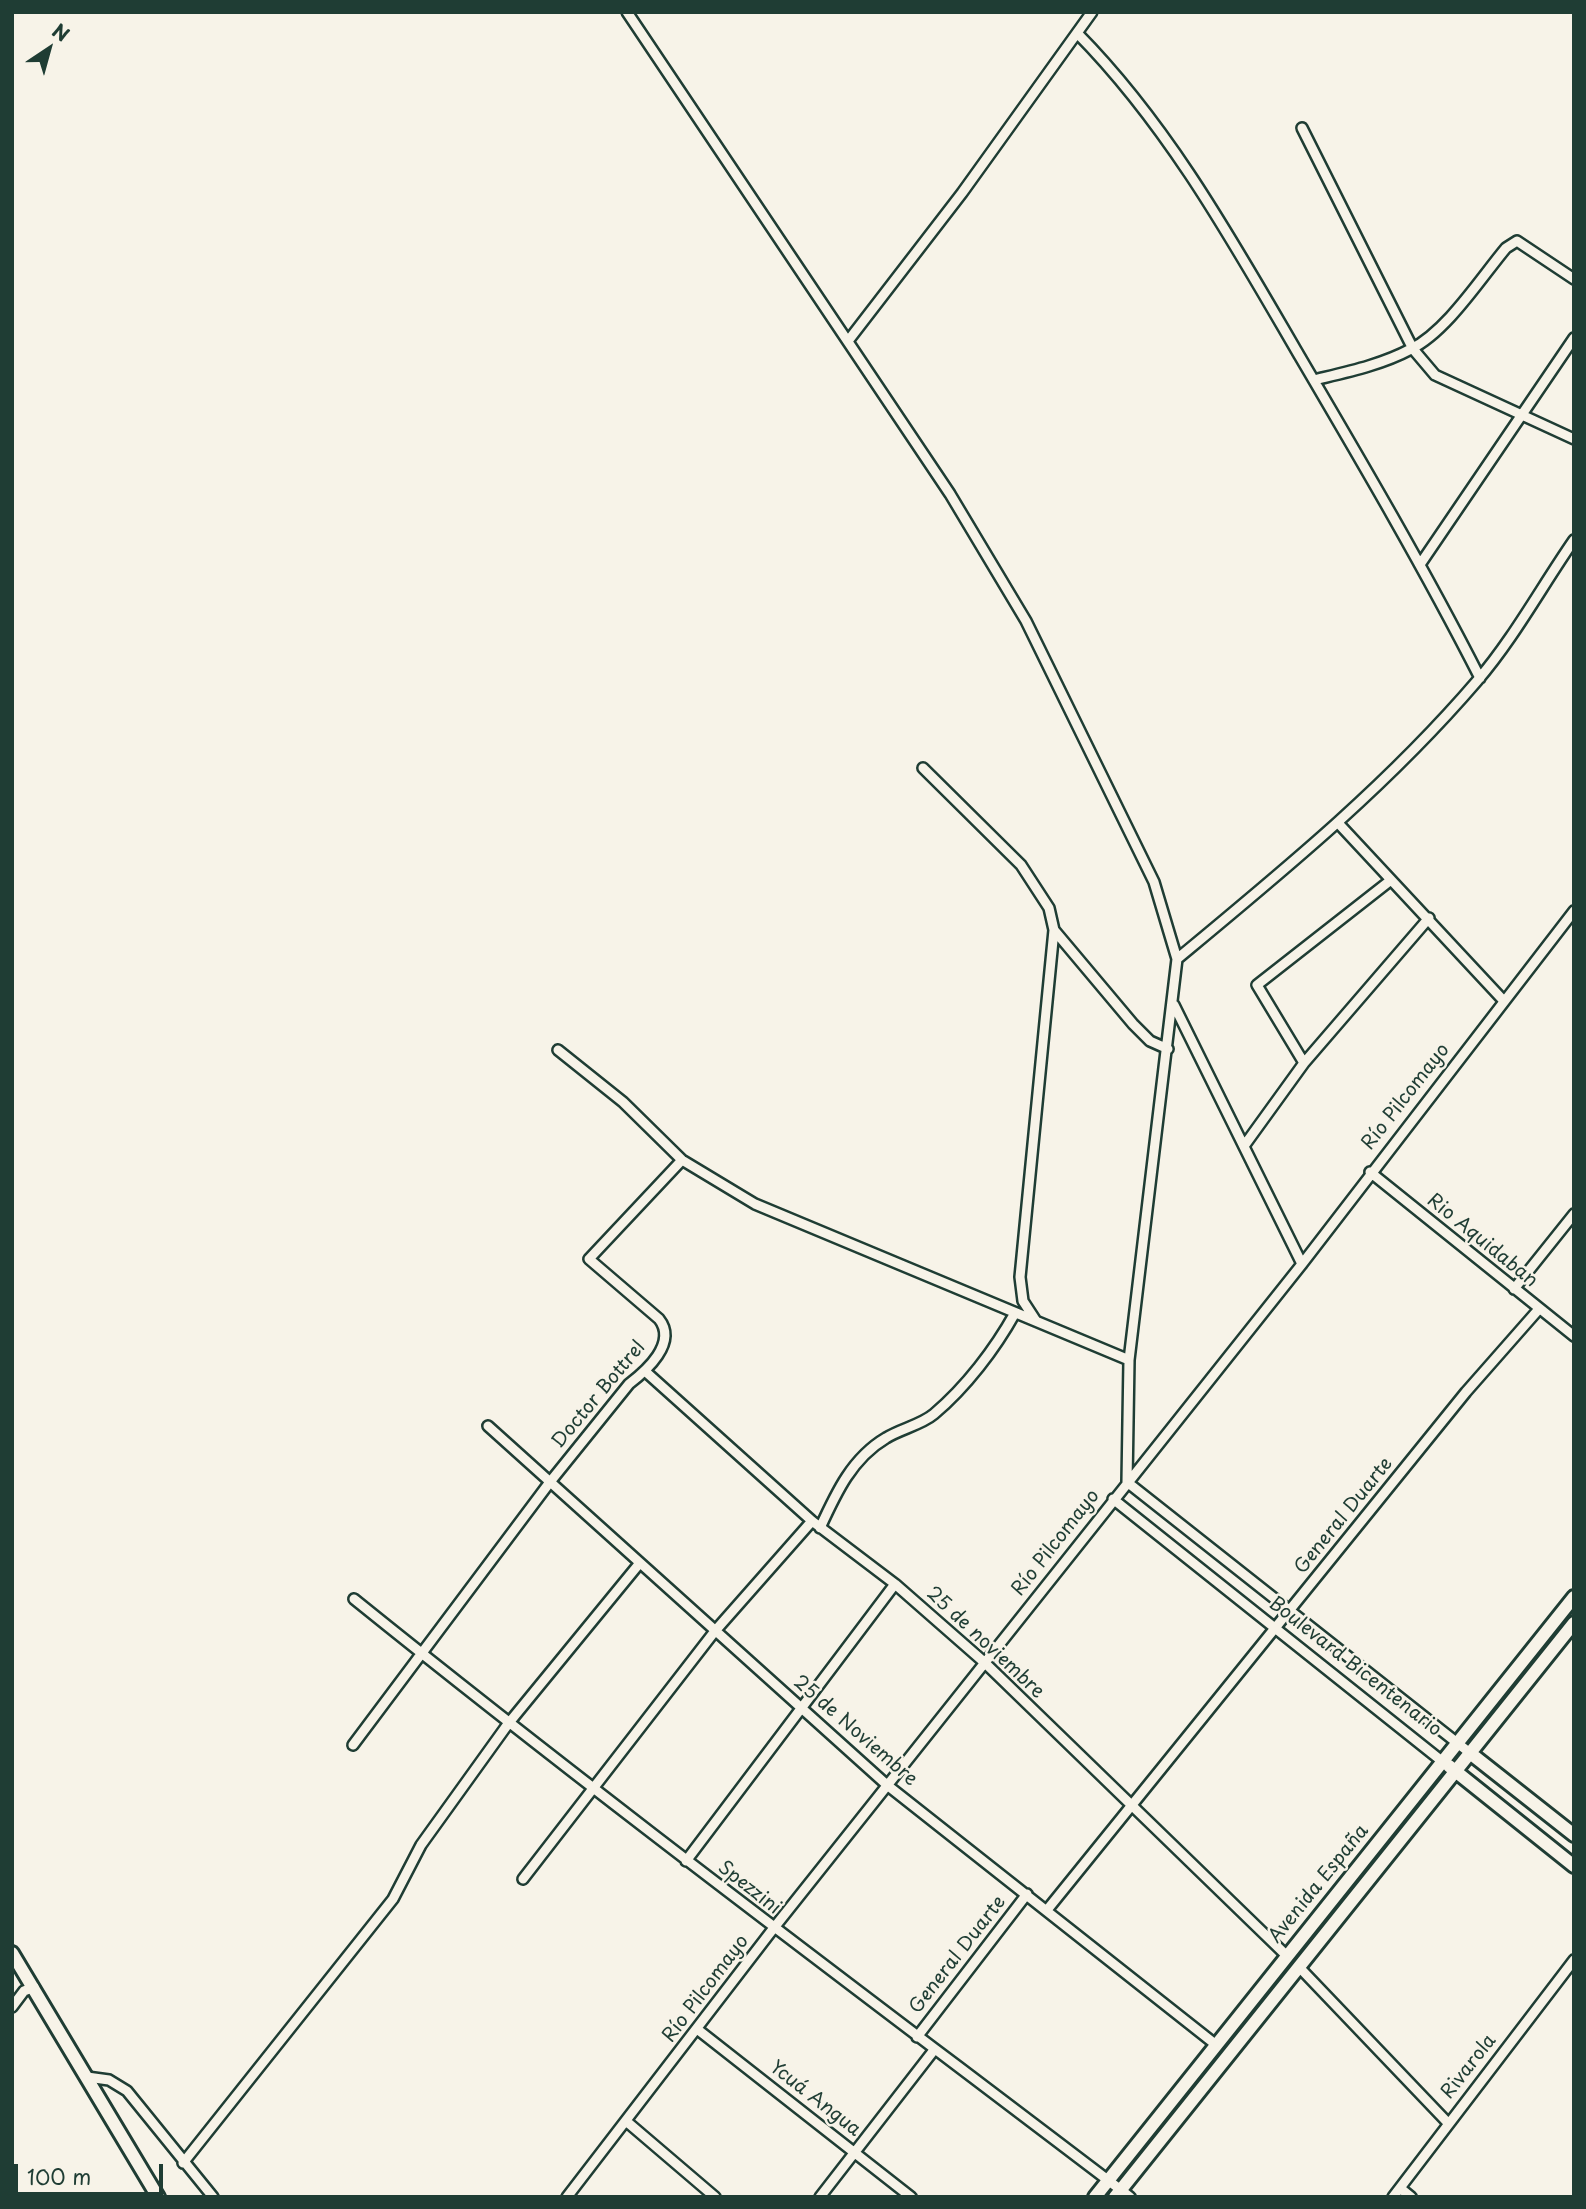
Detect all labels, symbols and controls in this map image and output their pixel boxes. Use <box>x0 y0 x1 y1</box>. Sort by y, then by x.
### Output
north arrow <box>14 14 84 84</box>
text: N <box>47 16 76 48</box>
street label: Río Pilcomayo <box>1357 1039 1455 1155</box>
street label: Rio Aquidaban <box>1422 1189 1542 1293</box>
street label: Doctor Bottrel <box>548 1337 650 1453</box>
street label: General Duarte <box>1290 1453 1398 1579</box>
street label: Río Pilcomayo <box>1007 1485 1105 1601</box>
street label: 25 de noviembre <box>921 1582 1049 1704</box>
street label: Boulevard Bicentenario <box>1264 1592 1446 1742</box>
street label: 25 de Noviembre <box>788 1671 922 1791</box>
street label: Avenida España <box>1264 1820 1374 1948</box>
street label: Spezzini <box>713 1856 785 1920</box>
street label: General Duarte <box>905 1891 1011 2019</box>
street label: Río Pilcomayo <box>658 1931 754 2047</box>
street label: Rivarola <box>1437 2030 1501 2104</box>
street label: Ycuá Angua <box>765 2056 865 2142</box>
scale bar <box>18 2150 166 2194</box>
text: 100 m <box>27 2160 91 2192</box>

